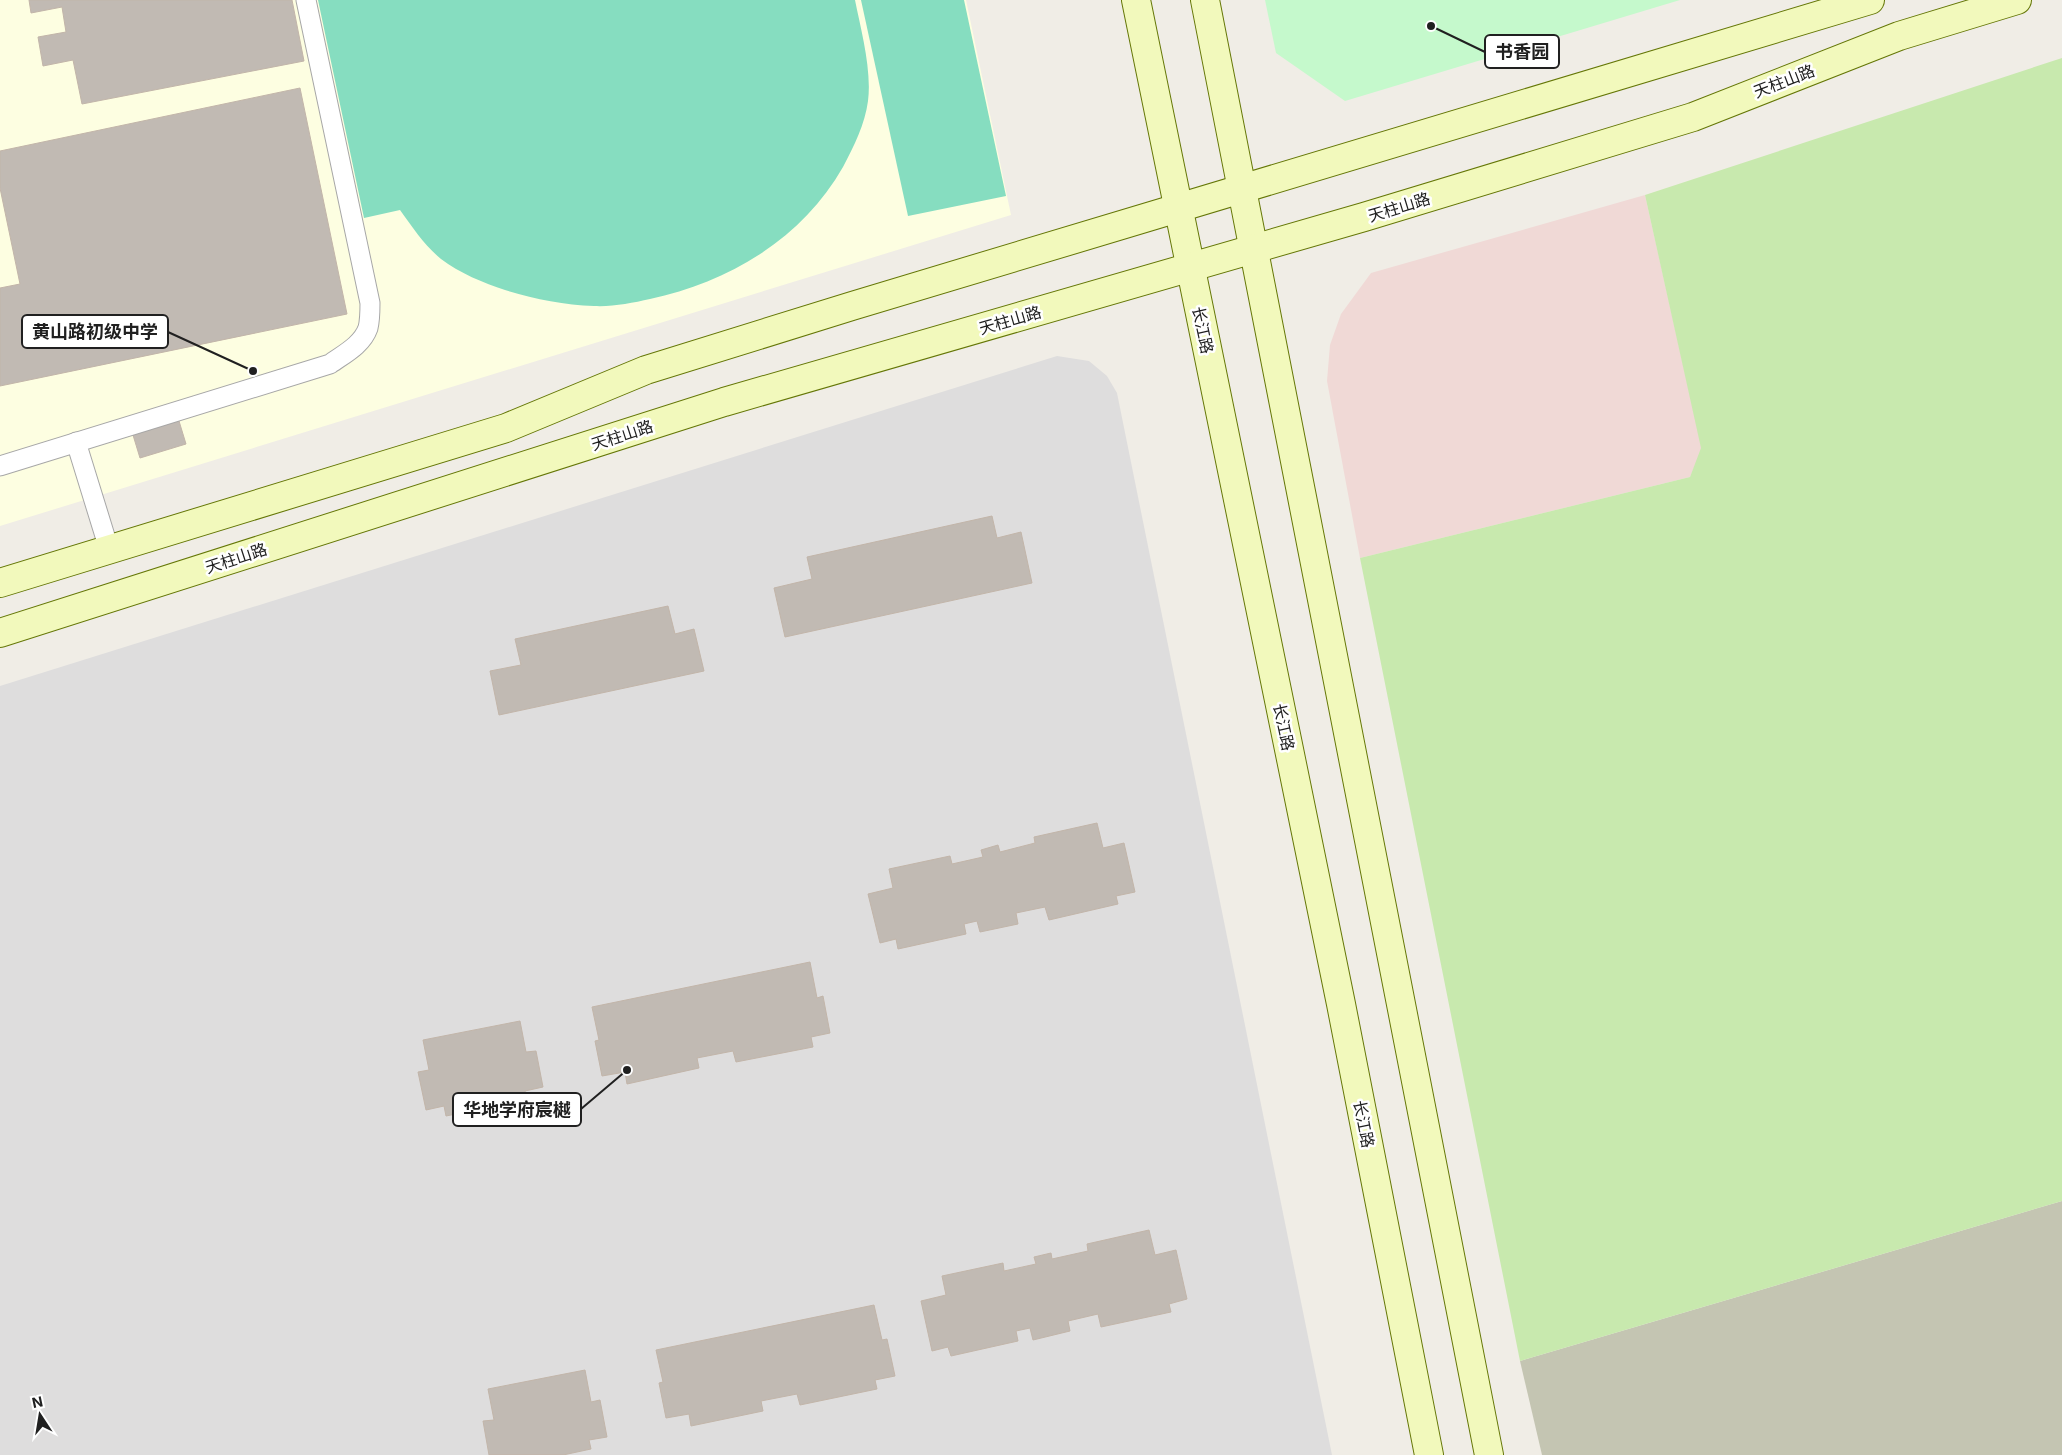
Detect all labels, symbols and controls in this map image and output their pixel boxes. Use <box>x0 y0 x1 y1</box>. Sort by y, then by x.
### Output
callout: 书香园 <box>1485 35 1559 68</box>
text: 书香园 <box>1495 41 1549 62</box>
street label: 天柱山路 <box>1751 60 1817 102</box>
street label: 天柱山路 <box>1365 188 1433 226</box>
street label: 天柱山路 <box>976 302 1044 338</box>
street label: 长江路 <box>1188 304 1218 356</box>
callout: 黄山路初级中学 <box>22 315 168 348</box>
text: 黄山路初级中学 <box>32 321 158 342</box>
street label: 天柱山路 <box>588 416 656 454</box>
street label: 天柱山路 <box>202 539 270 577</box>
street label: 长江路 <box>1269 701 1299 753</box>
callout: 华地学府宸樾 <box>453 1093 581 1126</box>
text: 华地学府宸樾 <box>463 1099 571 1120</box>
street label: 长江路 <box>1350 1099 1378 1149</box>
north arrow <box>15 1390 65 1440</box>
text: N <box>30 1392 44 1411</box>

